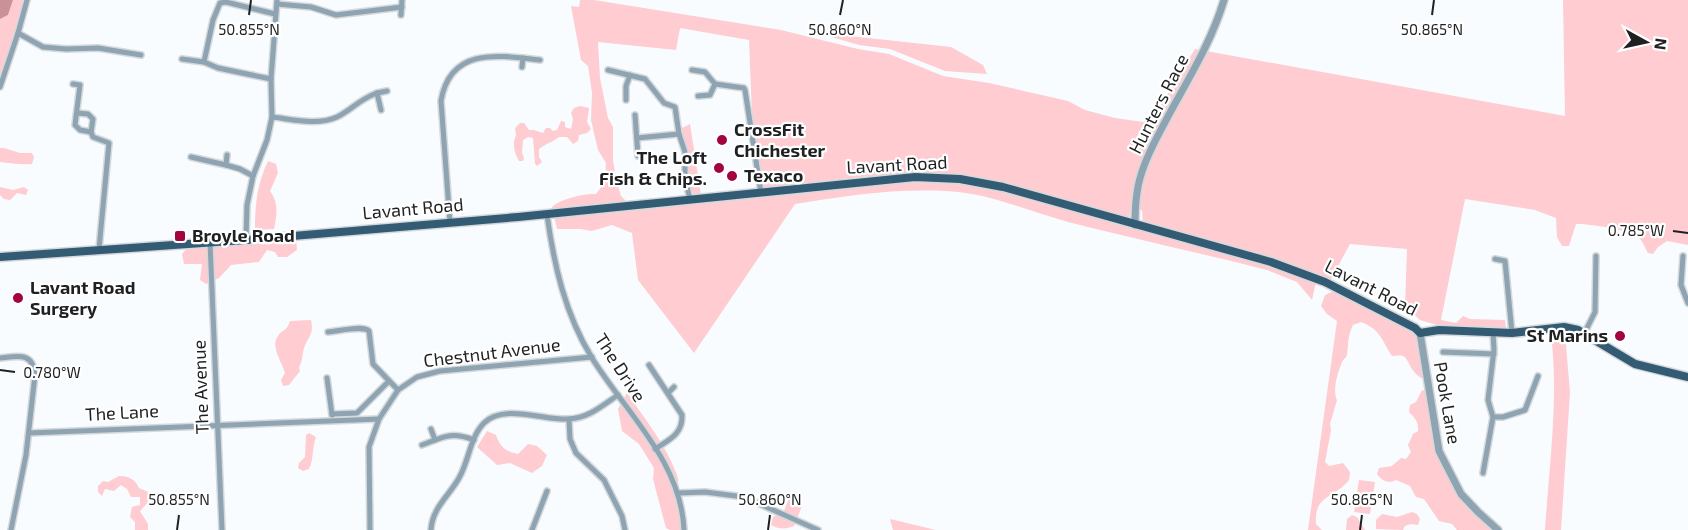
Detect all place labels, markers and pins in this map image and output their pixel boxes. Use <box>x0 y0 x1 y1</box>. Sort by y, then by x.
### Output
place label: CrossFit Chichester <box>734 118 826 161</box>
marker: CrossFit Chichester <box>715 133 729 147</box>
place label: The Loft Fish & Chips. <box>599 146 708 189</box>
marker: The Loft Fish & Chips. <box>712 161 726 175</box>
place label: Texaco <box>744 164 803 186</box>
marker: Texaco <box>725 169 739 183</box>
place label: Broyle Road <box>192 224 295 246</box>
marker: Broyle Road <box>173 229 187 243</box>
place label: Lavant Road Surgery <box>30 276 135 319</box>
marker: Lavant Road Surgery <box>11 291 25 305</box>
place label: St Marins <box>1526 324 1608 346</box>
marker: St Marins <box>1613 329 1627 343</box>

